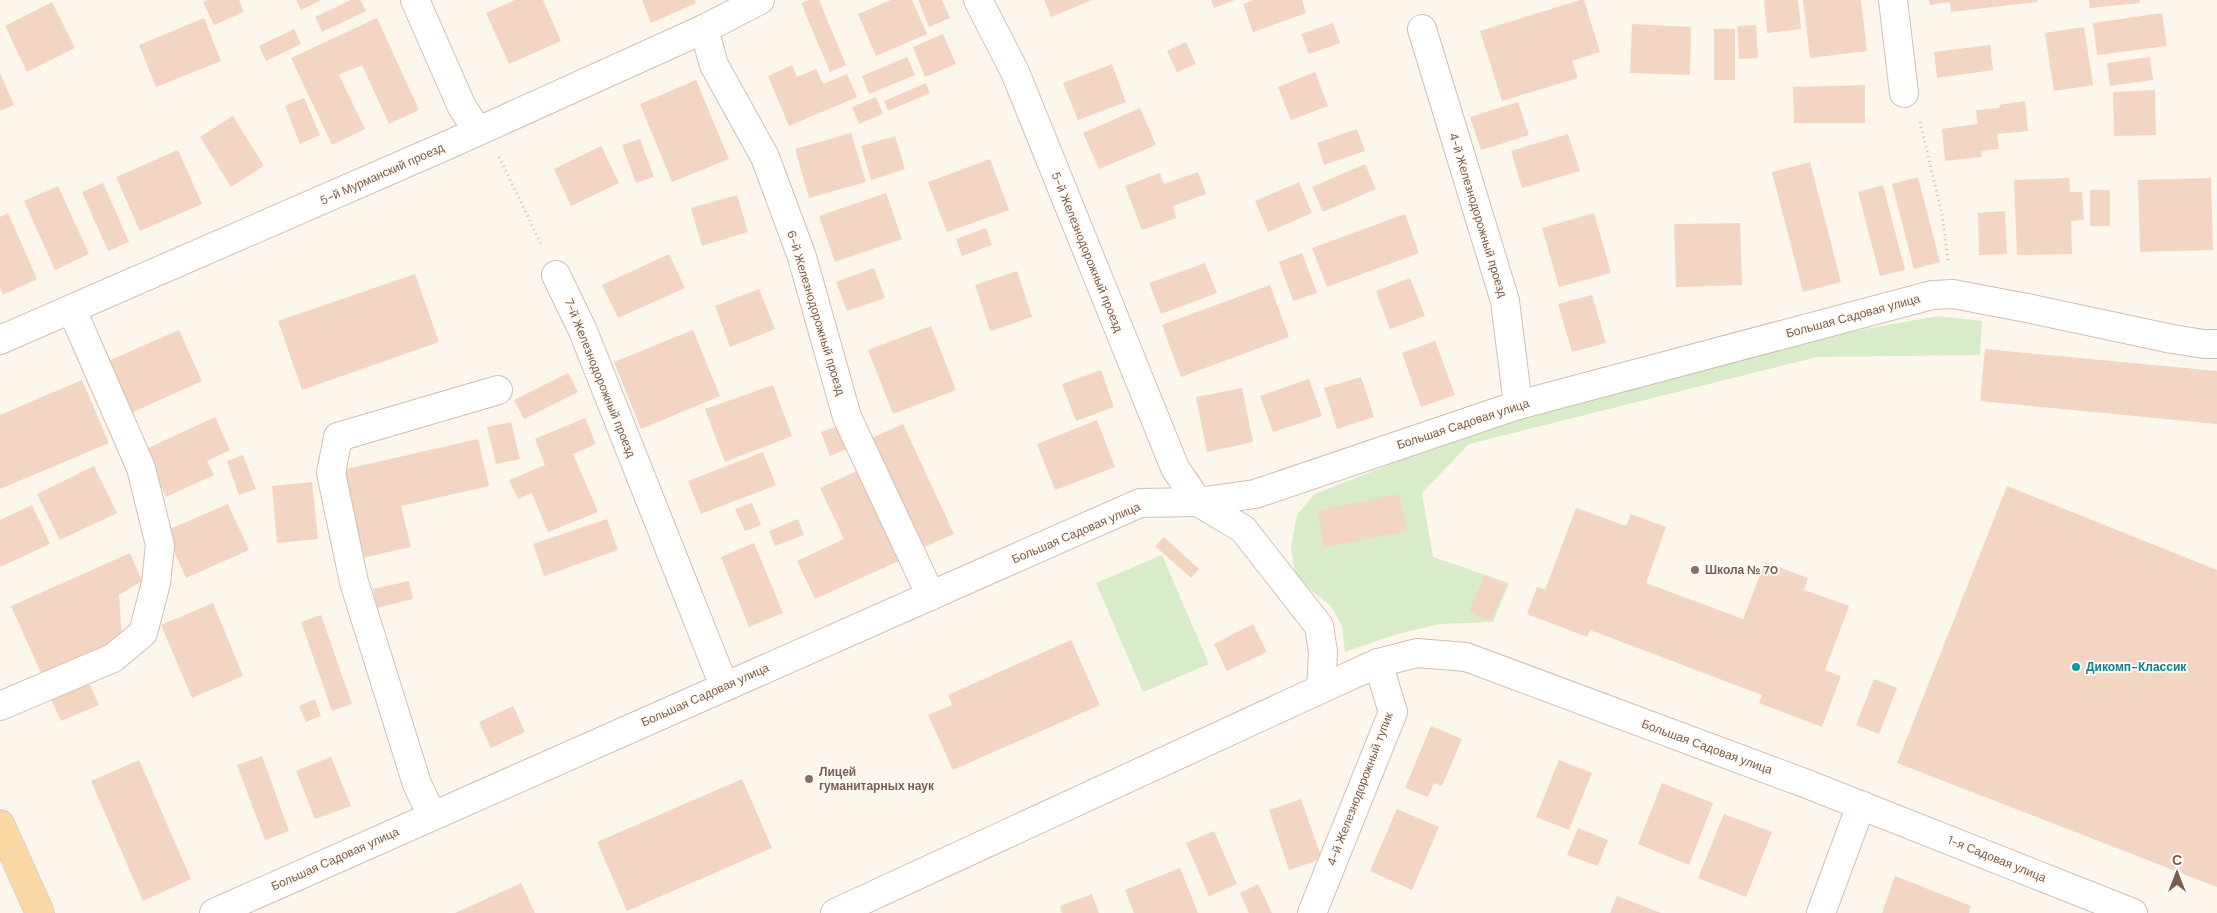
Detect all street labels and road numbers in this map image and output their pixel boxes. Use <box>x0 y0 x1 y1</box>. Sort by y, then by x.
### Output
street label: 4-й Железнодорожный проезд <box>1445 131 1511 299</box>
street label: 5-й Мурманский проезд <box>317 139 447 209</box>
street label: 5-й Железнодорожный проезд <box>1047 170 1127 334</box>
street label: 6-й Железнодорожный проезд <box>783 229 849 397</box>
street label: Большая Садовая улица <box>1784 290 1922 342</box>
street label: 7-й Железнодорожный проезд <box>561 296 639 460</box>
street label: Большая Садовая улица <box>1395 395 1532 453</box>
street label: Большая Садовая улица <box>1009 498 1143 567</box>
street label: Большая Садовая улица <box>639 659 772 730</box>
street label: 4-й Железнодорожный тупик <box>1323 709 1397 868</box>
street label: Большая Садовая улица <box>1639 716 1775 778</box>
street label: Большая Садовая улица <box>269 823 402 894</box>
street label: 1-я Садовая улица <box>1945 832 2049 886</box>

